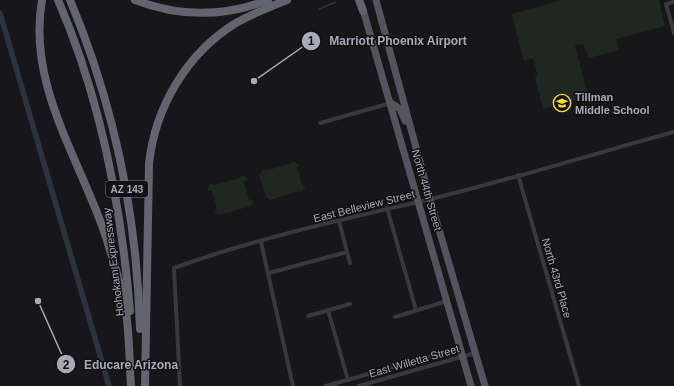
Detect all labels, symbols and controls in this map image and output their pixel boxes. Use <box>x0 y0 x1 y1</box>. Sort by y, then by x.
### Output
callout: Marriott Phoenix Airport <box>301 29 475 53</box>
text: 1 <box>308 34 315 48</box>
text: Marriott Phoenix Airport <box>329 34 467 48</box>
place label: Tillman Middle School <box>575 91 650 116</box>
school or university icon: Tillman Middle School <box>552 93 572 113</box>
street label: North 44th Street <box>410 148 444 232</box>
road number: AZ 143 <box>106 181 148 197</box>
street label: East Belleview Street <box>312 188 416 224</box>
street label: Hohokam Expressway <box>100 206 126 317</box>
street label: North 43rd Place <box>540 237 574 319</box>
street label: East Willetta Street <box>367 342 461 380</box>
callout: Educare Arizona <box>56 352 187 376</box>
text: 2 <box>63 358 70 372</box>
text: Educare Arizona <box>84 358 178 372</box>

